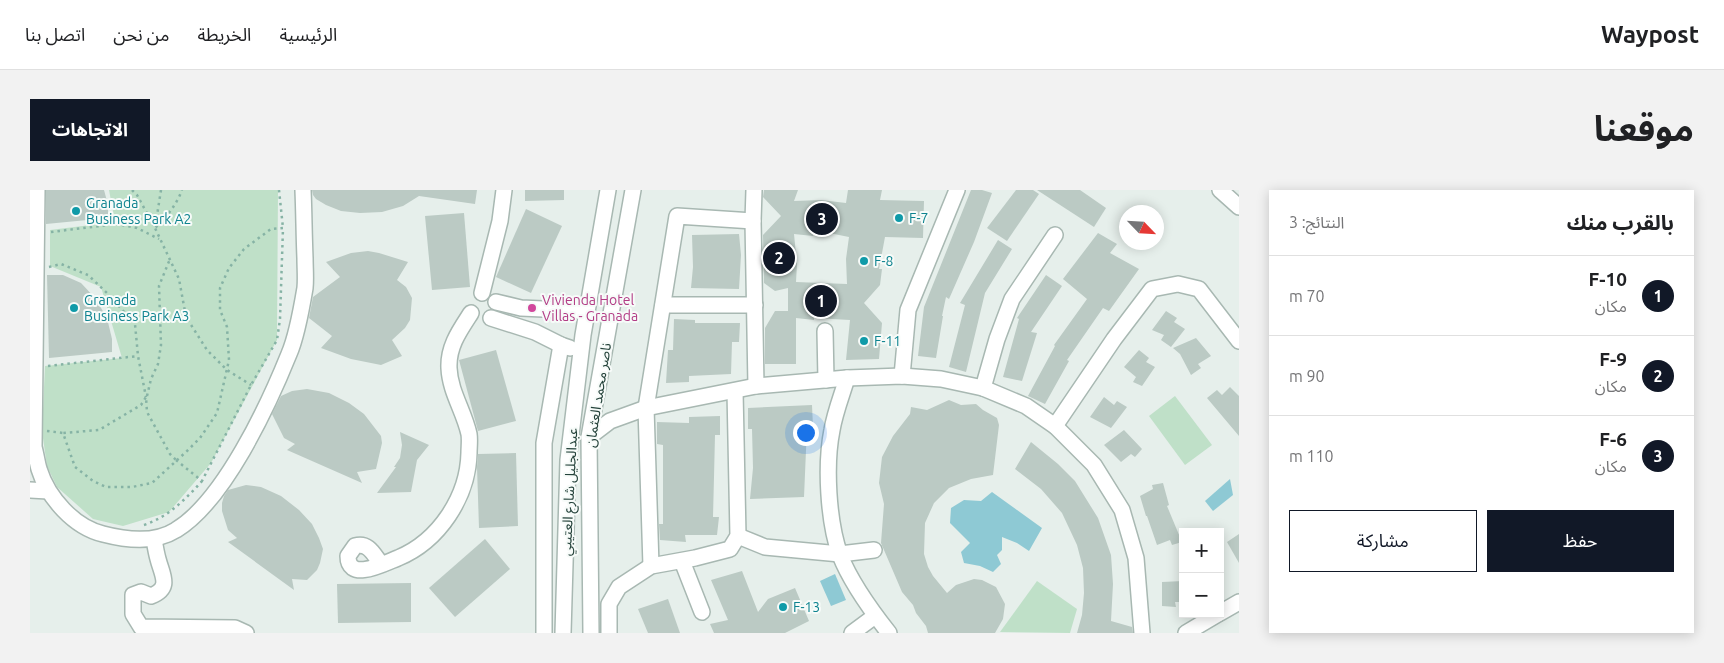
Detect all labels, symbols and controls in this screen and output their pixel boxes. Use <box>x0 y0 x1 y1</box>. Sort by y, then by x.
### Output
text: Waypost <box>1601 21 1699 48</box>
text: اتصل بنا <box>25 24 85 44</box>
text: من نحن <box>113 24 169 44</box>
text: الخريطة <box>197 24 251 44</box>
text: الرئيسية <box>279 24 337 44</box>
button: الاتجاهات <box>30 99 150 161</box>
text: موقعنا <box>1594 108 1694 148</box>
place label: Granada Business Park A2 <box>86 195 191 227</box>
pin: 3 <box>806 200 838 238</box>
marker: Granada Business Park A2 <box>70 205 82 217</box>
north arrow <box>1119 205 1164 250</box>
place label: F-7 <box>909 210 928 226</box>
text: بالقرب منك <box>1567 210 1674 234</box>
marker: F-7 <box>893 212 905 224</box>
text: النتائج: 3 <box>1289 213 1344 231</box>
pin: 2 <box>763 239 795 277</box>
place label: F-8 <box>874 253 893 269</box>
marker: F-8 <box>858 255 870 267</box>
text: F-10 <box>1588 268 1627 290</box>
pin: 1 <box>805 282 837 320</box>
text: 70 m <box>1289 287 1325 305</box>
text: 1 <box>1653 287 1663 305</box>
place label: Granada Business Park A3 <box>84 292 189 324</box>
place label: Vivienda Hotel Villas - Granada <box>542 292 638 324</box>
text: مكان <box>1595 297 1627 315</box>
marker: Granada Business Park A3 <box>68 302 80 314</box>
marker: Vivienda Hotel Villas - Granada <box>526 302 538 314</box>
place label: F-11 <box>874 333 901 349</box>
marker: F-11 <box>858 335 870 347</box>
street label: ناصر محمد العثمان <box>582 341 615 449</box>
text: F-9 <box>1599 348 1627 370</box>
text: 90 m <box>1289 367 1325 385</box>
text: 2 <box>1653 367 1663 385</box>
text: مكان <box>1595 377 1627 395</box>
your location <box>793 420 819 446</box>
street label: عبدالجليل شارع العتيبي <box>558 427 584 557</box>
text: F-6 <box>1599 428 1627 450</box>
text: 110 m <box>1289 447 1334 465</box>
text: 3 <box>1653 447 1663 465</box>
text: مكان <box>1595 457 1627 475</box>
button: مشاركة <box>1289 510 1477 572</box>
button: حفظ <box>1487 510 1674 572</box>
map controls <box>1179 528 1224 618</box>
button: + <box>1179 528 1224 573</box>
button: − <box>1179 573 1224 618</box>
place label: F-13 <box>793 599 820 615</box>
marker: F-13 <box>777 601 789 613</box>

